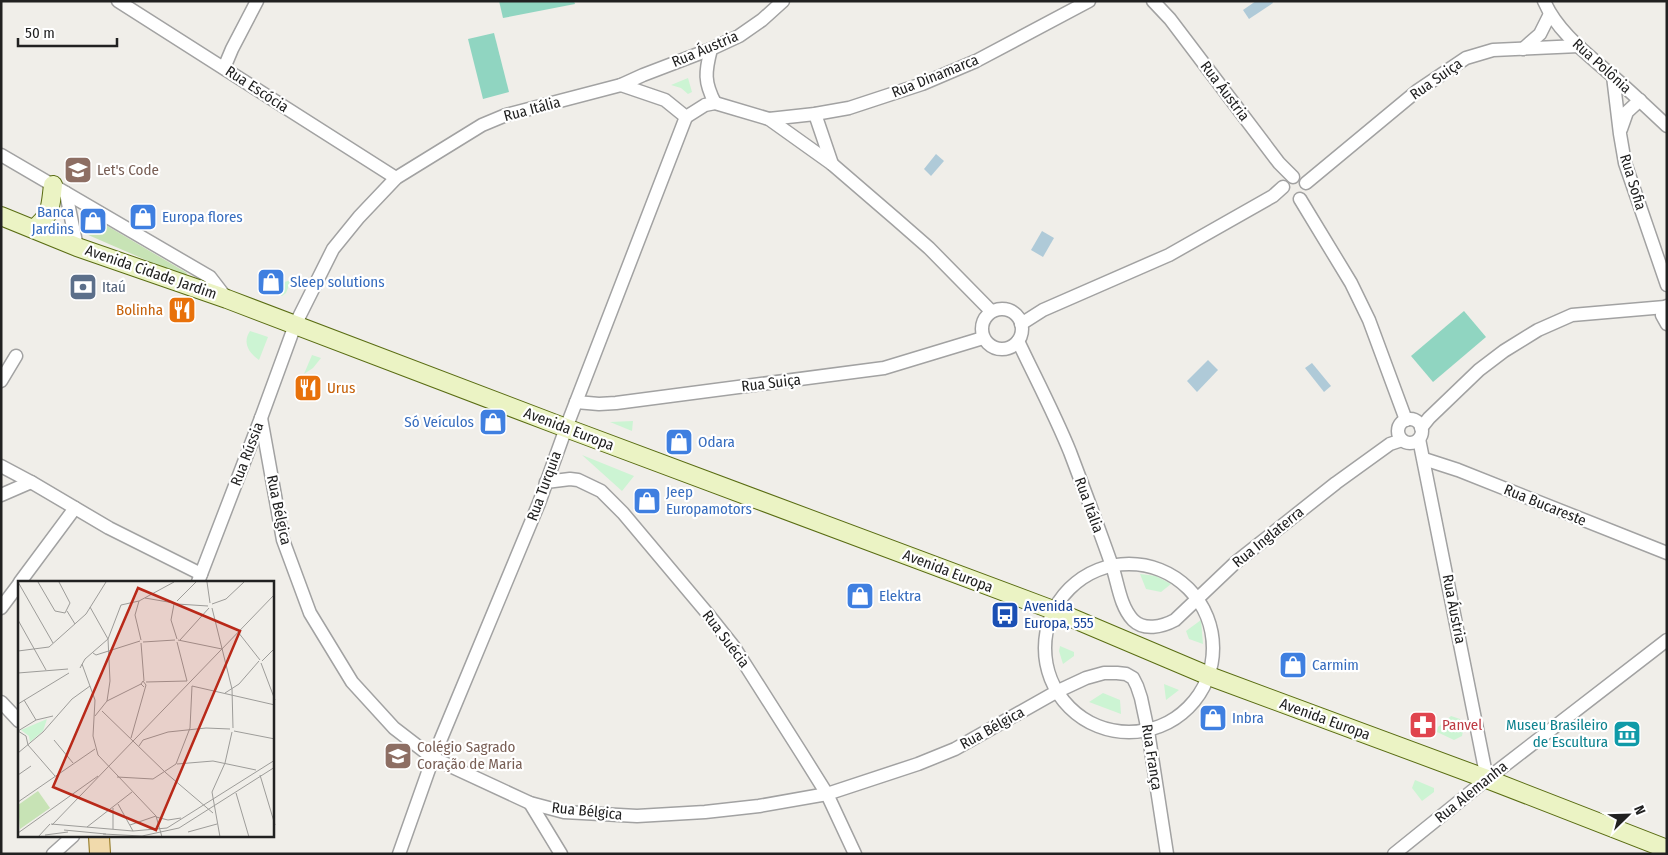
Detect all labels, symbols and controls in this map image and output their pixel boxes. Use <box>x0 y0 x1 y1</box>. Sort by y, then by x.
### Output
scale bar <box>18 15 116 47</box>
text: 50 m <box>25 24 55 42</box>
street label: Rua Áustria <box>669 27 741 71</box>
street label: Rua Polônia <box>1569 35 1635 97</box>
street label: Rua Dinamarca <box>889 50 981 102</box>
street label: Rua Suiça <box>1406 55 1466 103</box>
street label: Rua Áustria <box>1197 58 1253 124</box>
street label: Rua Escócia <box>222 62 292 116</box>
street label: Rua Itália <box>502 93 562 125</box>
street label: Rua Sofia <box>1616 152 1650 212</box>
school or university icon: Let's Code <box>63 155 93 185</box>
place label: Let's Code <box>97 161 159 179</box>
shop icon: Europa flores <box>128 202 158 232</box>
place label: Banca Jardins <box>32 203 74 238</box>
shop icon: Banca Jardins <box>78 206 108 236</box>
place label: Europa flores <box>162 208 243 226</box>
street label: Avenida Cidade Jardim <box>83 241 219 303</box>
shop icon: Sleep solutions <box>256 267 286 297</box>
bank icon: Itaú <box>68 272 98 302</box>
place label: Sleep solutions <box>290 273 385 291</box>
place label: Itaú <box>102 278 126 296</box>
restaurant icon: Bolinha <box>167 295 197 325</box>
place label: Bolinha <box>116 301 163 319</box>
street label: Rua Suiça <box>740 370 802 396</box>
restaurant icon: Urus <box>293 373 323 403</box>
place label: Urus <box>327 379 355 397</box>
street label: Avenida Europa <box>521 404 617 454</box>
shop icon: Só Veículos <box>478 407 508 437</box>
place label: Só Veículos <box>404 413 474 431</box>
street label: Rua Rússia <box>227 420 267 488</box>
shop icon: Odara <box>664 427 694 457</box>
place label: Odara <box>698 433 735 451</box>
street label: Rua Turquia <box>523 449 565 523</box>
street label: Rua Bélgica <box>263 473 295 547</box>
street label: Rua Itália <box>1071 475 1107 535</box>
street label: Rua Bucareste <box>1501 480 1589 530</box>
place label: Jeep Europamotors <box>666 483 752 518</box>
shop icon: Jeep Europamotors <box>632 486 662 516</box>
street label: Rua Inglaterra <box>1229 503 1307 571</box>
street label: Avenida Europa <box>900 546 996 596</box>
street label: Rua Áustria <box>1438 573 1470 645</box>
inset map <box>18 581 274 838</box>
shop icon: Elektra <box>845 581 875 611</box>
place label: Elektra <box>879 587 921 605</box>
place label: Avenida Europa, 555 <box>1024 597 1094 632</box>
bus stop icon: Avenida Europa, 555 <box>990 600 1020 630</box>
street label: Rua Suécia <box>699 607 753 671</box>
shop icon: Carmim <box>1278 650 1308 680</box>
place label: Carmim <box>1312 656 1359 674</box>
street label: Avenida Europa <box>1277 694 1373 744</box>
street label: Rua Bélgica <box>957 703 1027 753</box>
shop icon: Inbra <box>1198 703 1228 733</box>
place label: Inbra <box>1232 709 1264 727</box>
pharmacy icon: Panvel <box>1408 710 1438 740</box>
place label: Panvel <box>1442 716 1482 734</box>
place label: Museu Brasileiro de Escultura <box>1506 716 1608 751</box>
museum icon: Museu Brasileiro de Escultura <box>1612 719 1642 749</box>
street label: Rua França <box>1138 723 1166 791</box>
place label: Colégio Sagrado Coração de Maria <box>417 738 523 773</box>
school or university icon: Colégio Sagrado Coração de Maria <box>383 741 413 771</box>
street label: Rua Alemanha <box>1431 757 1511 827</box>
north arrow <box>1603 790 1653 840</box>
street label: Rua Bélgica <box>551 798 623 824</box>
text: N <box>1630 803 1649 817</box>

